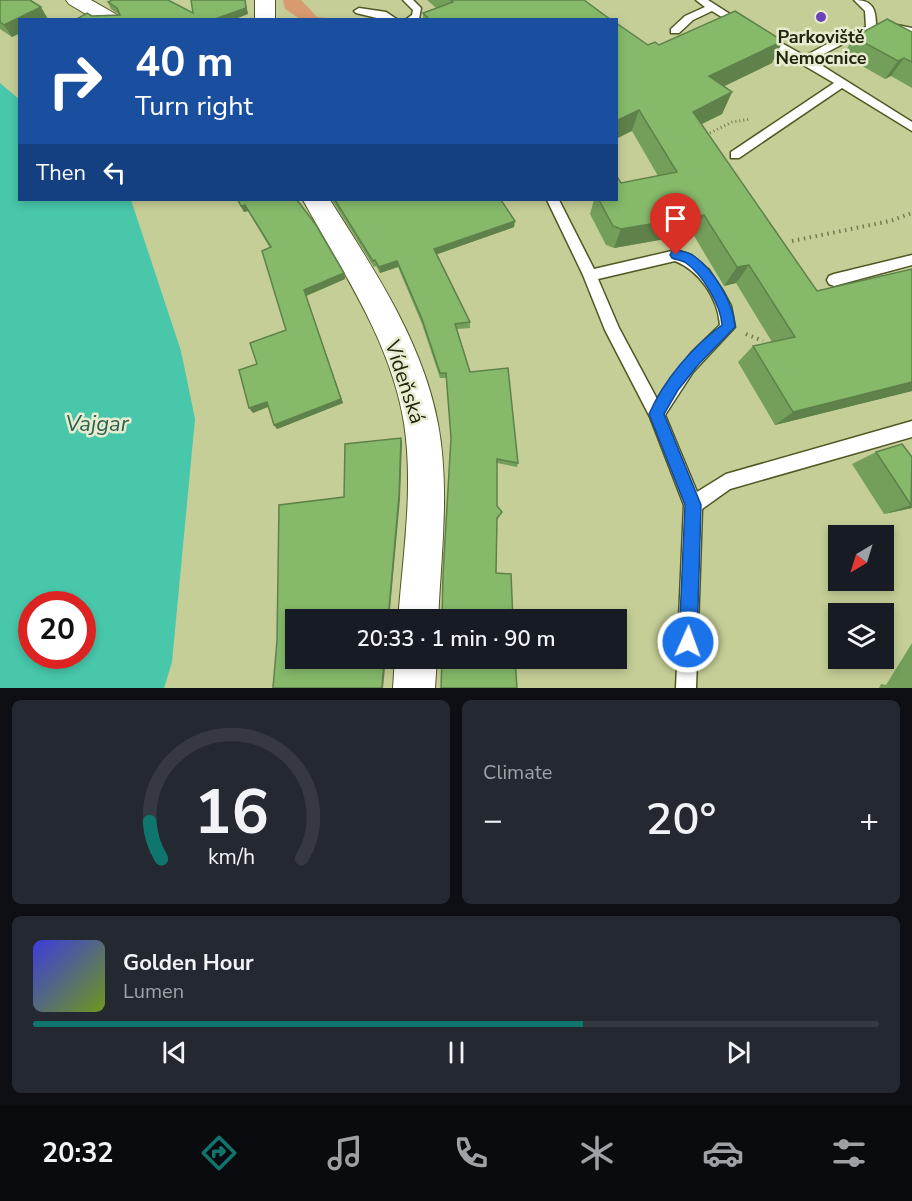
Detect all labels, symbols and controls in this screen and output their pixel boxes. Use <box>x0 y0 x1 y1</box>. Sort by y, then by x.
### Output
marker: Parkoviště Nemocnice <box>814 10 828 24</box>
place label: Parkoviště Nemocnice <box>775 25 867 70</box>
text: 40 m <box>135 34 234 91</box>
icon: right <box>36 42 114 120</box>
text: Turn right <box>135 88 253 125</box>
icon: left <box>98 156 131 189</box>
text: Then <box>36 158 86 188</box>
pin <box>650 193 701 255</box>
icon: arrive <box>659 202 692 235</box>
street label: Vídeňská <box>378 336 432 427</box>
water label: Vajgar <box>65 409 130 439</box>
north arrow <box>828 525 894 591</box>
map controls <box>828 525 894 669</box>
speed limit sign: 20 <box>18 591 96 669</box>
button: layers <box>828 603 894 669</box>
position arrow <box>656 610 720 674</box>
text: 20:33 · 1 min · 90 m <box>357 624 555 654</box>
text: Climate <box>483 759 552 786</box>
text: 16 <box>194 770 268 855</box>
text: 20° <box>646 789 716 850</box>
text: − <box>483 798 503 843</box>
text: + <box>859 798 879 843</box>
text: km/h <box>207 842 255 872</box>
text: Golden Hour <box>123 948 254 978</box>
text: Lumen <box>123 978 184 1005</box>
icon: previous <box>158 1036 191 1069</box>
icon: pause <box>440 1036 473 1069</box>
icon: next <box>722 1036 755 1069</box>
icon: directions <box>198 1132 240 1174</box>
icon: music <box>324 1132 366 1174</box>
icon: phone <box>450 1132 492 1174</box>
icon: climate <box>576 1132 618 1174</box>
icon: car <box>702 1132 744 1174</box>
icon: filters <box>828 1132 870 1174</box>
text: 20:32 <box>42 1135 114 1172</box>

